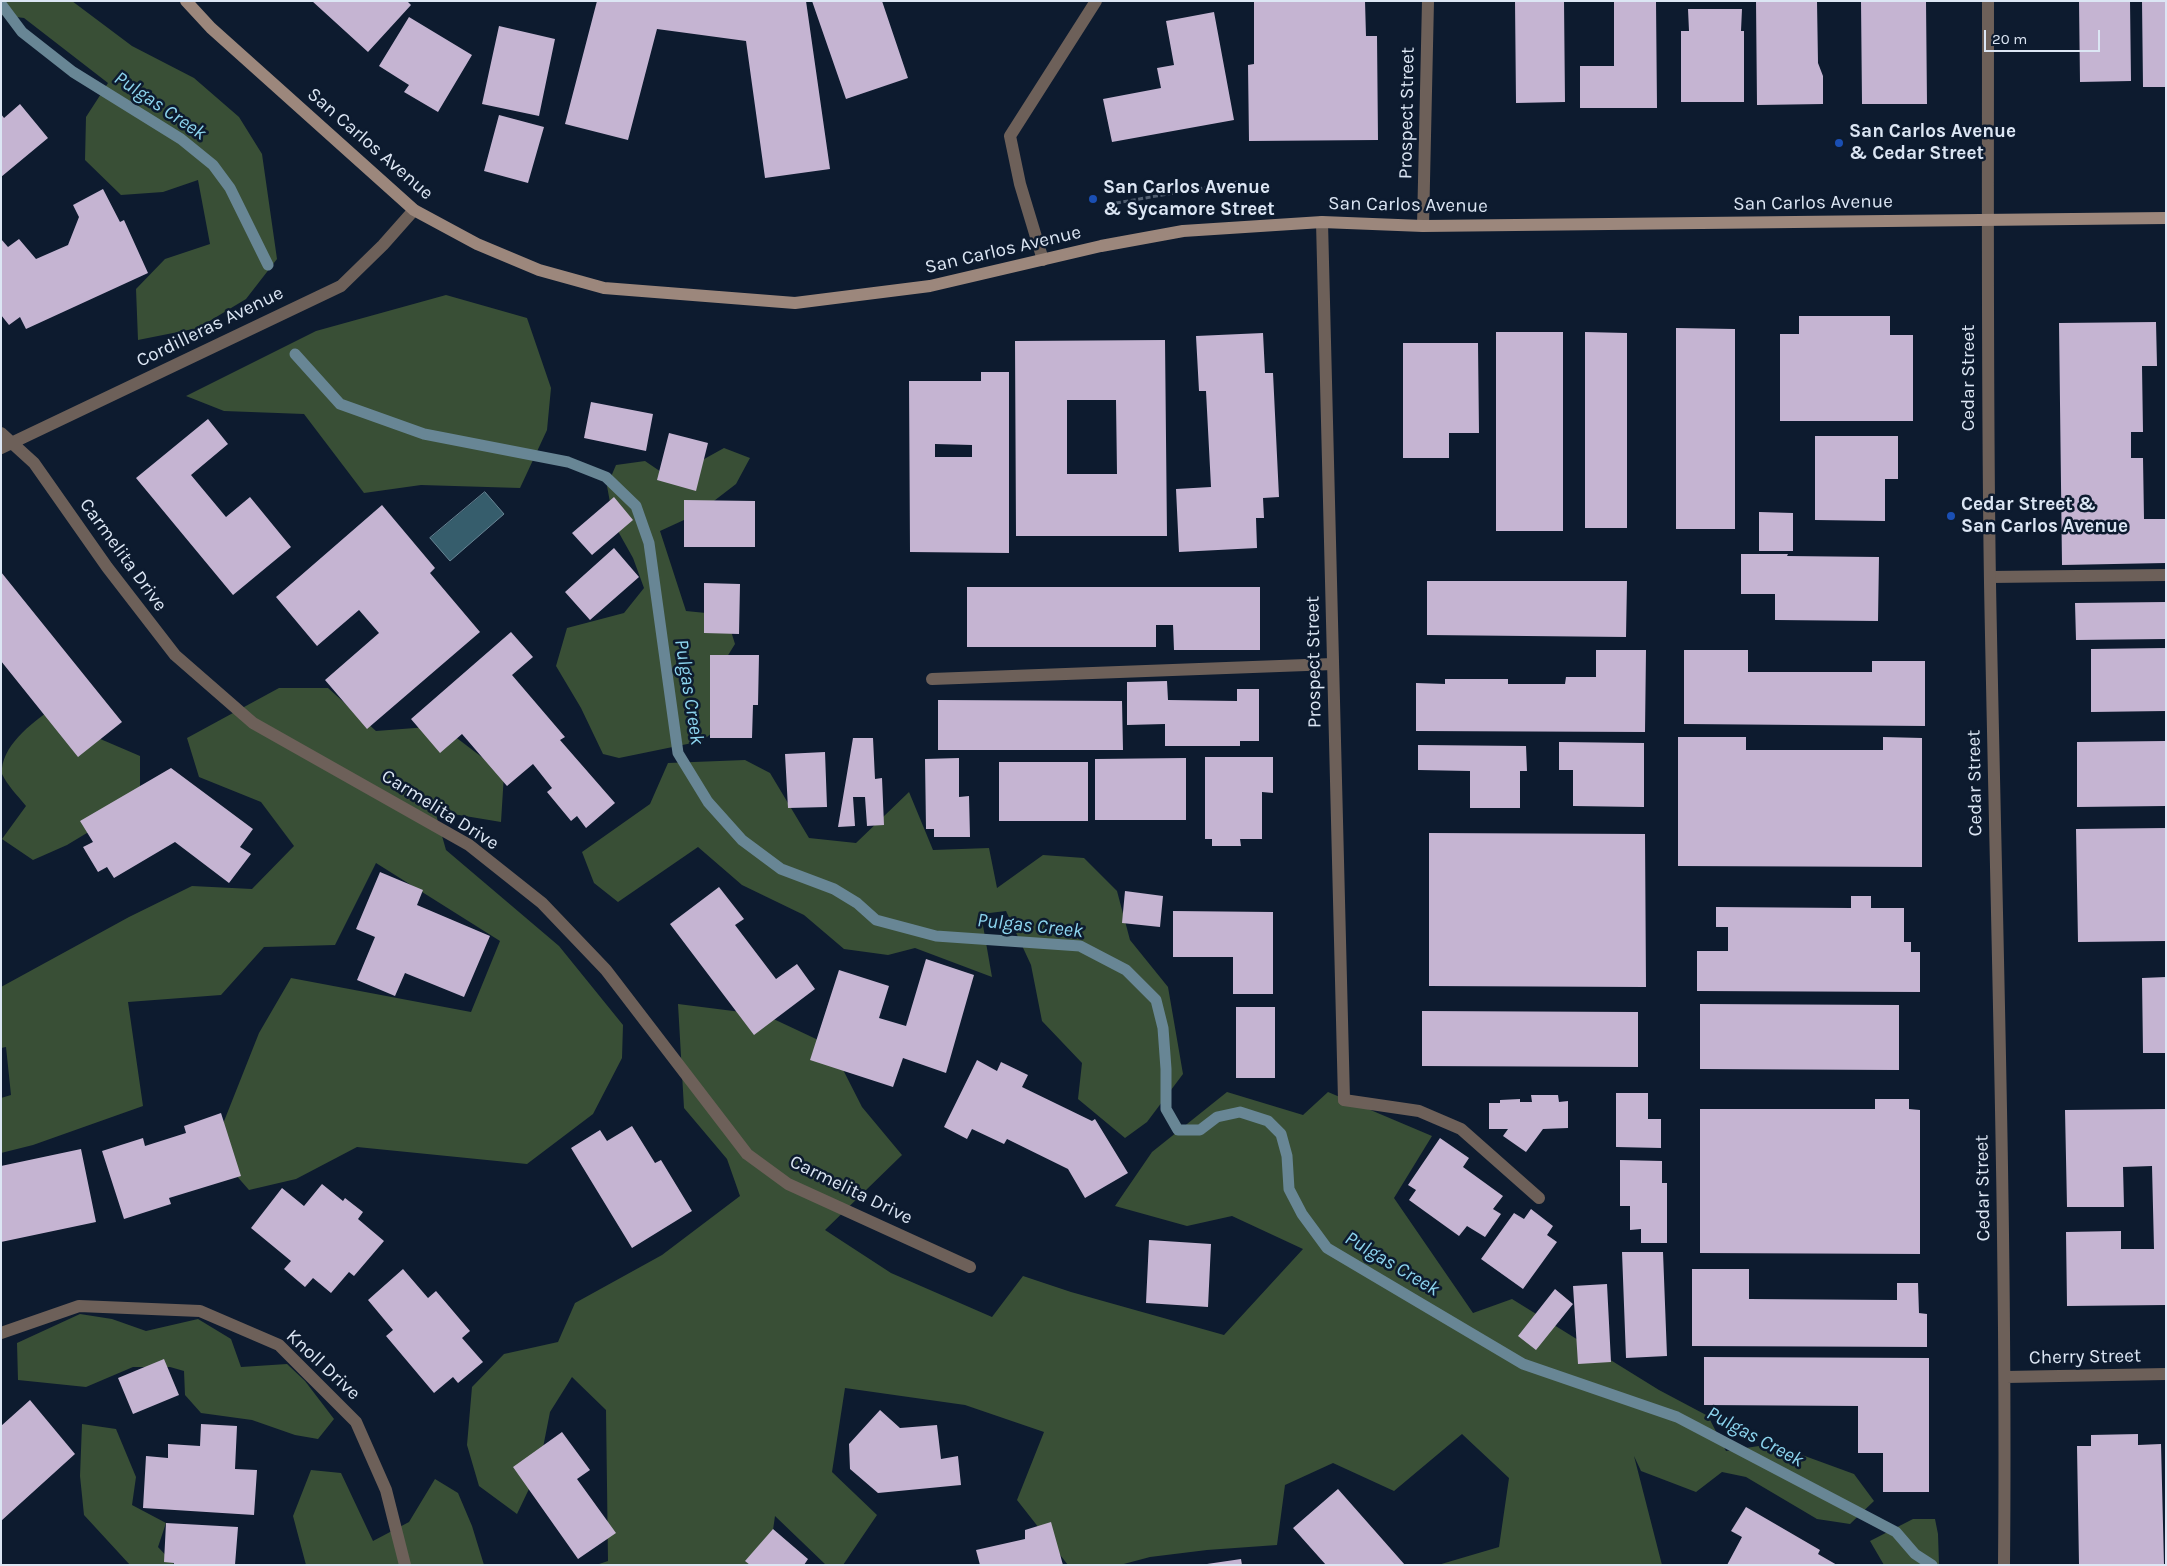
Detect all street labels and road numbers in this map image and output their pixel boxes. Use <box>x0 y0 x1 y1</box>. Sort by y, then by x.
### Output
street label: Prospect Street <box>1394 47 1420 179</box>
street label: San Carlos Avenue <box>302 83 438 205</box>
street label: San Carlos Avenue <box>1733 190 1893 216</box>
street label: San Carlos Avenue <box>1328 192 1488 218</box>
street label: San Carlos Avenue <box>923 221 1083 279</box>
street label: Cordilleras Avenue <box>133 282 287 372</box>
street label: Cedar Street <box>1958 325 1980 431</box>
street label: Carmelita Drive <box>74 494 172 616</box>
street label: Prospect Street <box>1301 596 1327 728</box>
street label: Cedar Street <box>1963 729 1987 837</box>
street label: Carmelita Drive <box>377 765 503 855</box>
street label: Cedar Street <box>1971 1134 1995 1242</box>
street label: Carmelita Drive <box>786 1150 916 1230</box>
street label: Knoll Drive <box>281 1325 365 1405</box>
street label: Cherry Street <box>2029 1345 2141 1369</box>

